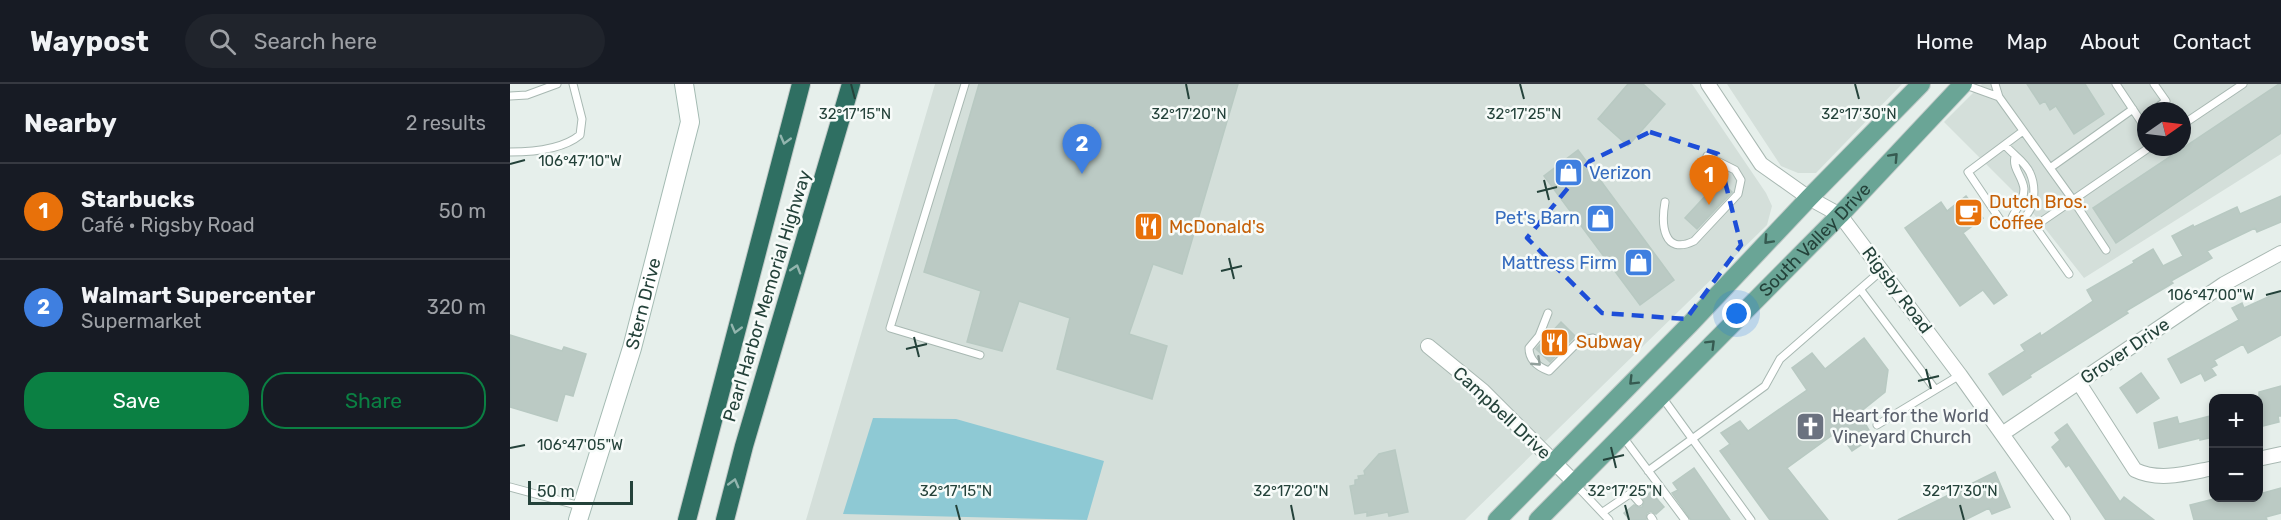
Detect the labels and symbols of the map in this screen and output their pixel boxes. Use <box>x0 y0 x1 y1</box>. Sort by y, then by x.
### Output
north arrow <box>2137 102 2191 156</box>
text: 32°17'15"N <box>819 105 891 123</box>
text: 32°17'20"N <box>1151 105 1227 123</box>
text: 32°17'25"N <box>1487 105 1561 123</box>
text: 32°17'30"N <box>1821 105 1897 123</box>
pin: 2 <box>1062 124 1102 174</box>
one-way arrow <box>780 135 793 145</box>
text: 106°47'10"W <box>538 152 622 170</box>
one-way arrow <box>1887 153 1898 164</box>
pin: 1 <box>1690 156 1728 205</box>
shop icon: Verizon <box>1552 157 1584 189</box>
place label: Verizon <box>1589 162 1651 184</box>
street label: Pearl Harbor Memorial Highway <box>718 168 816 424</box>
street label: South Valley Drive <box>1754 178 1876 301</box>
place label: Dutch Bros. Coffee <box>1989 191 2087 234</box>
cafe icon: Dutch Bros. Coffee <box>1952 196 1984 228</box>
shop icon: Pet's Barn <box>1585 202 1617 234</box>
place label: Pet's Barn <box>1495 207 1580 229</box>
restaurant icon: McDonald's <box>1132 211 1164 243</box>
place label: McDonald's <box>1169 216 1265 238</box>
one-way arrow <box>1765 233 1776 244</box>
street label: Rigsby Road <box>1857 242 1937 338</box>
shop icon: Mattress Firm <box>1622 247 1654 279</box>
place label: Mattress Firm <box>1502 252 1617 274</box>
street label: Stern Drive <box>621 256 666 352</box>
one-way arrow <box>789 264 801 275</box>
text: 106°47'00"W <box>2168 286 2254 304</box>
your location <box>1722 299 1751 328</box>
street label: Grover Drive <box>2076 313 2174 389</box>
one-way arrow <box>730 324 743 334</box>
restaurant icon: Subway <box>1539 326 1571 358</box>
place label: Subway <box>1576 331 1642 353</box>
one-way arrow <box>1704 340 1715 350</box>
one-way arrow <box>1530 355 1540 366</box>
street label: Campbell Drive <box>1448 362 1556 464</box>
one-way arrow <box>1630 374 1641 385</box>
place label: Heart for the World Vineyard Church <box>1832 405 1989 448</box>
church icon: Heart for the World Vineyard Church <box>1795 410 1827 442</box>
text: 106°47'05"W <box>537 436 623 454</box>
scale bar <box>528 478 633 506</box>
one-way arrow <box>727 478 739 489</box>
text: 32°17'15"N <box>920 482 992 500</box>
text: 32°17'20"N <box>1253 482 1329 500</box>
text: 32°17'25"N <box>1588 482 1662 500</box>
text: 32°17'30"N <box>1922 482 1998 500</box>

